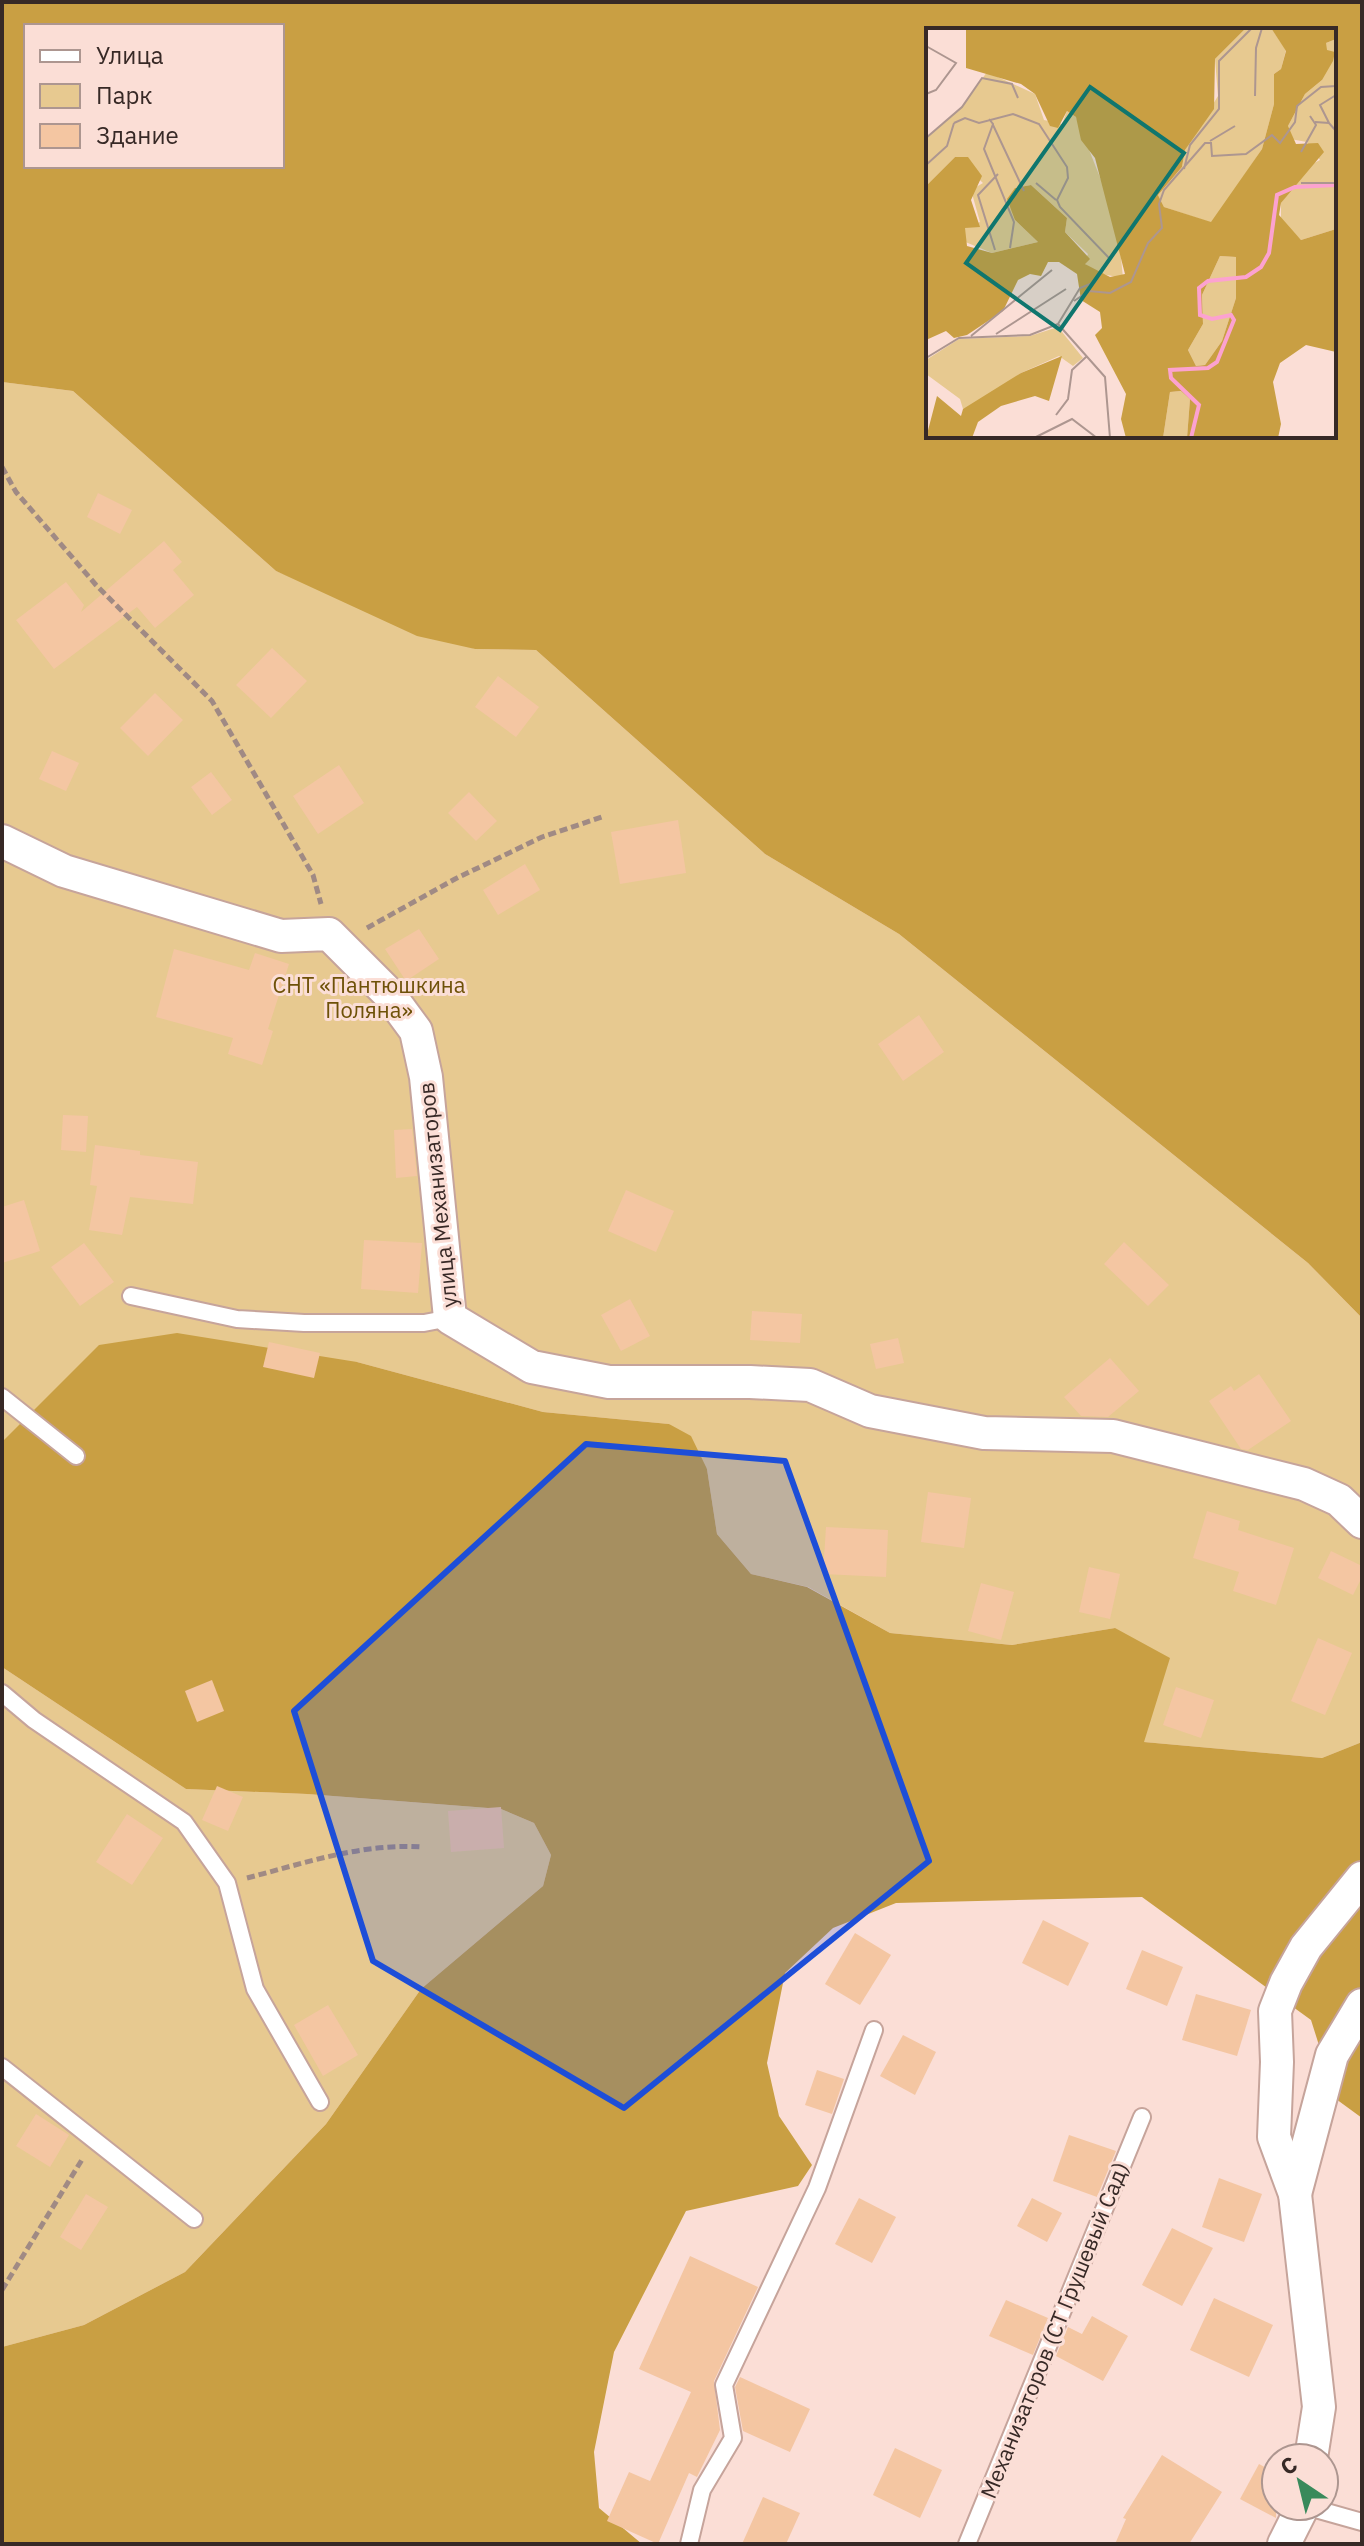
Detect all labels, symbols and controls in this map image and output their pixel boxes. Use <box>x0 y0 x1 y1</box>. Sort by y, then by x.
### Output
legend <box>24 24 284 168</box>
inset map <box>926 28 1336 438</box>
text: Улица <box>96 39 164 71</box>
text: Парк <box>96 79 153 111</box>
text: Здание <box>96 119 179 151</box>
park label: СНТ «Пантюшкина Поляна» <box>272 970 466 1024</box>
street label: улица Механизаторов <box>411 1081 463 1309</box>
street label: Механизаторов (СТ Грушевый Сад) <box>973 2158 1135 2502</box>
north arrow <box>1260 2442 1340 2522</box>
text: С <box>1274 2449 1302 2481</box>

